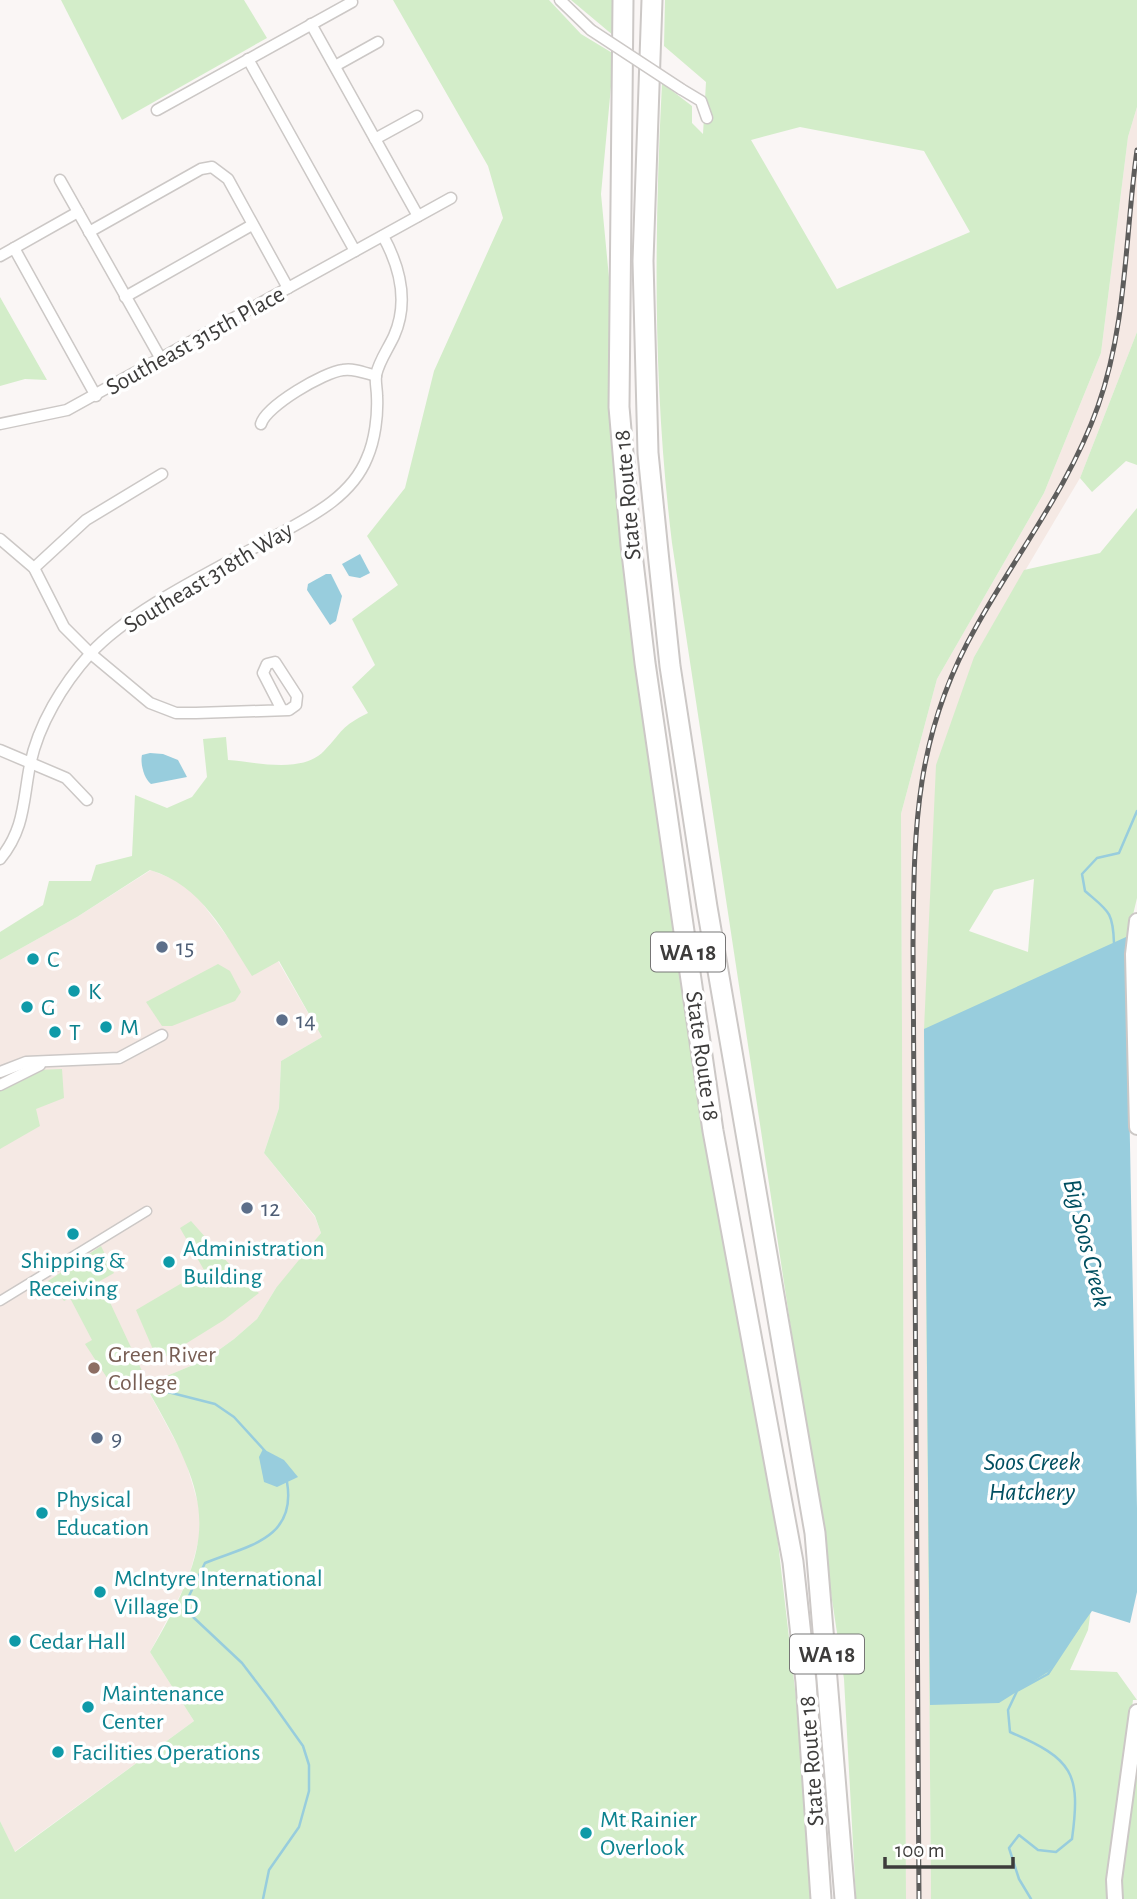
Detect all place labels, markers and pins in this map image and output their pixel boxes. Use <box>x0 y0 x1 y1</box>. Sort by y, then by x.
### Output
place label: 15 <box>176 936 194 960</box>
marker: 15 <box>154 939 170 955</box>
place label: C <box>47 948 59 972</box>
marker: C <box>25 951 41 967</box>
place label: K <box>88 980 102 1004</box>
marker: K <box>66 983 82 999</box>
place label: G <box>41 996 55 1020</box>
marker: G <box>19 999 35 1015</box>
place label: 14 <box>296 1009 316 1033</box>
marker: 14 <box>274 1012 290 1028</box>
place label: M <box>120 1016 139 1040</box>
marker: M <box>98 1019 114 1035</box>
place label: T <box>69 1021 81 1045</box>
marker: T <box>47 1024 63 1040</box>
place label: 12 <box>261 1197 280 1221</box>
marker: 12 <box>239 1200 255 1216</box>
marker: Shipping & Receiving <box>65 1226 81 1242</box>
place label: Administration Building <box>183 1237 325 1289</box>
place label: Shipping & Receiving <box>21 1249 125 1301</box>
marker: Administration Building <box>161 1254 177 1270</box>
place label: Green River College <box>108 1343 216 1395</box>
marker: Green River College <box>86 1360 102 1376</box>
place label: 9 <box>111 1427 122 1451</box>
marker: 9 <box>89 1430 105 1446</box>
place label: Physical Education <box>56 1488 149 1540</box>
marker: Physical Education <box>34 1505 50 1521</box>
place label: McIntyre International Village D <box>114 1567 323 1619</box>
marker: McIntyre International Village D <box>92 1584 108 1600</box>
place label: Cedar Hall <box>29 1630 126 1654</box>
marker: Cedar Hall <box>7 1633 23 1649</box>
place label: Maintenance Center <box>102 1682 224 1734</box>
marker: Maintenance Center <box>80 1699 96 1715</box>
place label: Facilities Operations <box>72 1741 260 1765</box>
marker: Facilities Operations <box>50 1744 66 1760</box>
place label: Mt Rainier Overlook <box>600 1808 697 1860</box>
marker: Mt Rainier Overlook <box>578 1825 594 1841</box>

